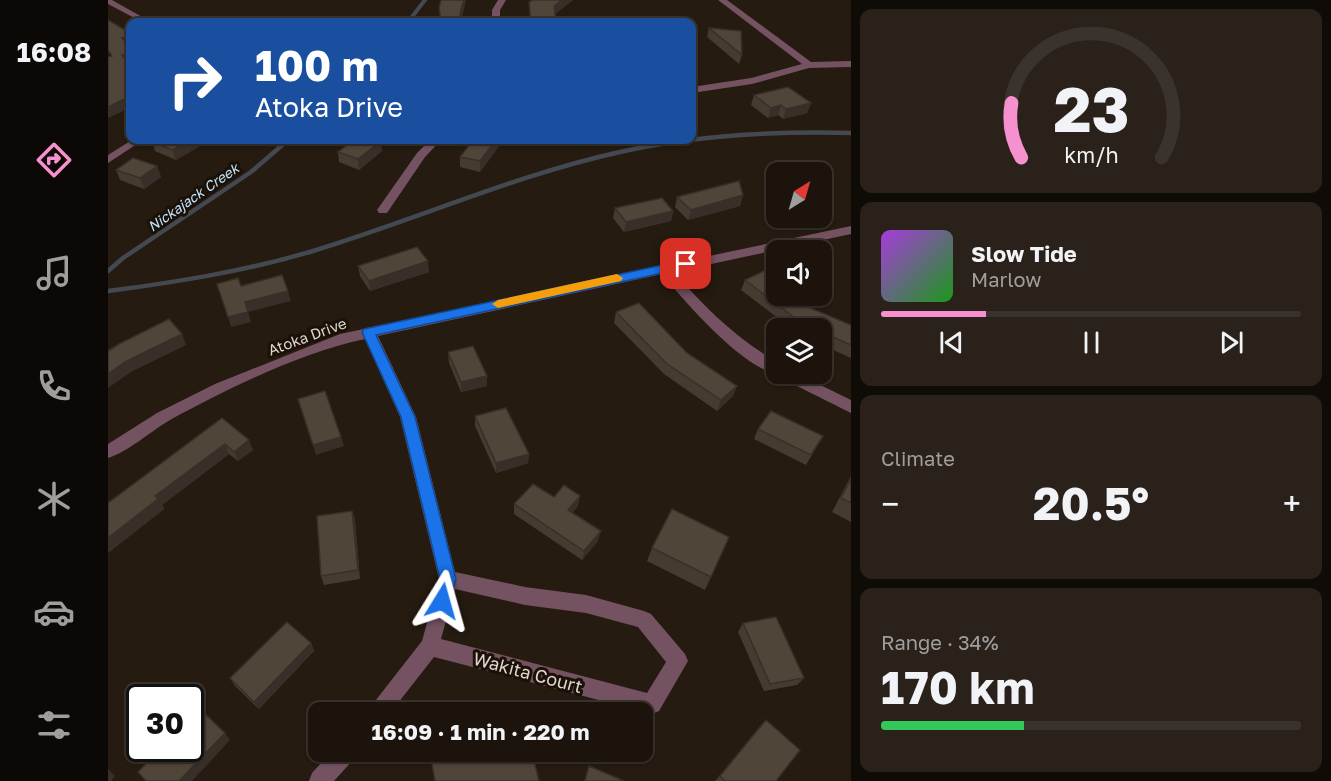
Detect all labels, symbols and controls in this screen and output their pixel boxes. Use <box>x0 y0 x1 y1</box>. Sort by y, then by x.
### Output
text: 16:08 <box>17 36 91 68</box>
text: 100 m <box>255 40 378 90</box>
icon: right <box>156 42 234 120</box>
text: 23 <box>1053 71 1129 146</box>
text: Atoka Drive <box>255 91 403 123</box>
icon: directions <box>33 139 75 181</box>
text: km/h <box>1064 142 1118 168</box>
water label: Nickajack Creek <box>144 158 244 235</box>
north arrow <box>766 162 832 228</box>
map controls <box>766 162 832 384</box>
pin <box>660 238 711 289</box>
button: sound <box>766 240 832 306</box>
text: Slow Tide <box>971 240 1077 267</box>
icon: arrive <box>669 247 702 280</box>
icon: music <box>33 252 75 294</box>
text: Marlow <box>971 267 1042 291</box>
street label: Atoka Drive <box>265 313 349 359</box>
button: layers <box>766 318 832 384</box>
icon: previous <box>935 326 968 359</box>
icon: pause <box>1075 326 1108 359</box>
icon: next <box>1215 326 1248 359</box>
icon: phone <box>33 365 75 407</box>
text: Climate <box>881 446 955 470</box>
text: 20.5° <box>1033 476 1149 530</box>
icon: climate <box>33 478 75 520</box>
text: − <box>881 484 899 523</box>
text: + <box>1283 484 1301 523</box>
position arrow <box>410 569 474 633</box>
icon: car <box>33 591 75 633</box>
text: Range · 34% <box>881 630 999 654</box>
street label: Wakita Court <box>471 647 585 697</box>
text: 170 km <box>881 660 1035 714</box>
speed limit sign: 30 <box>126 684 204 762</box>
icon: filters <box>33 704 75 746</box>
text: 16:09 · 1 min · 220 m <box>372 718 590 745</box>

